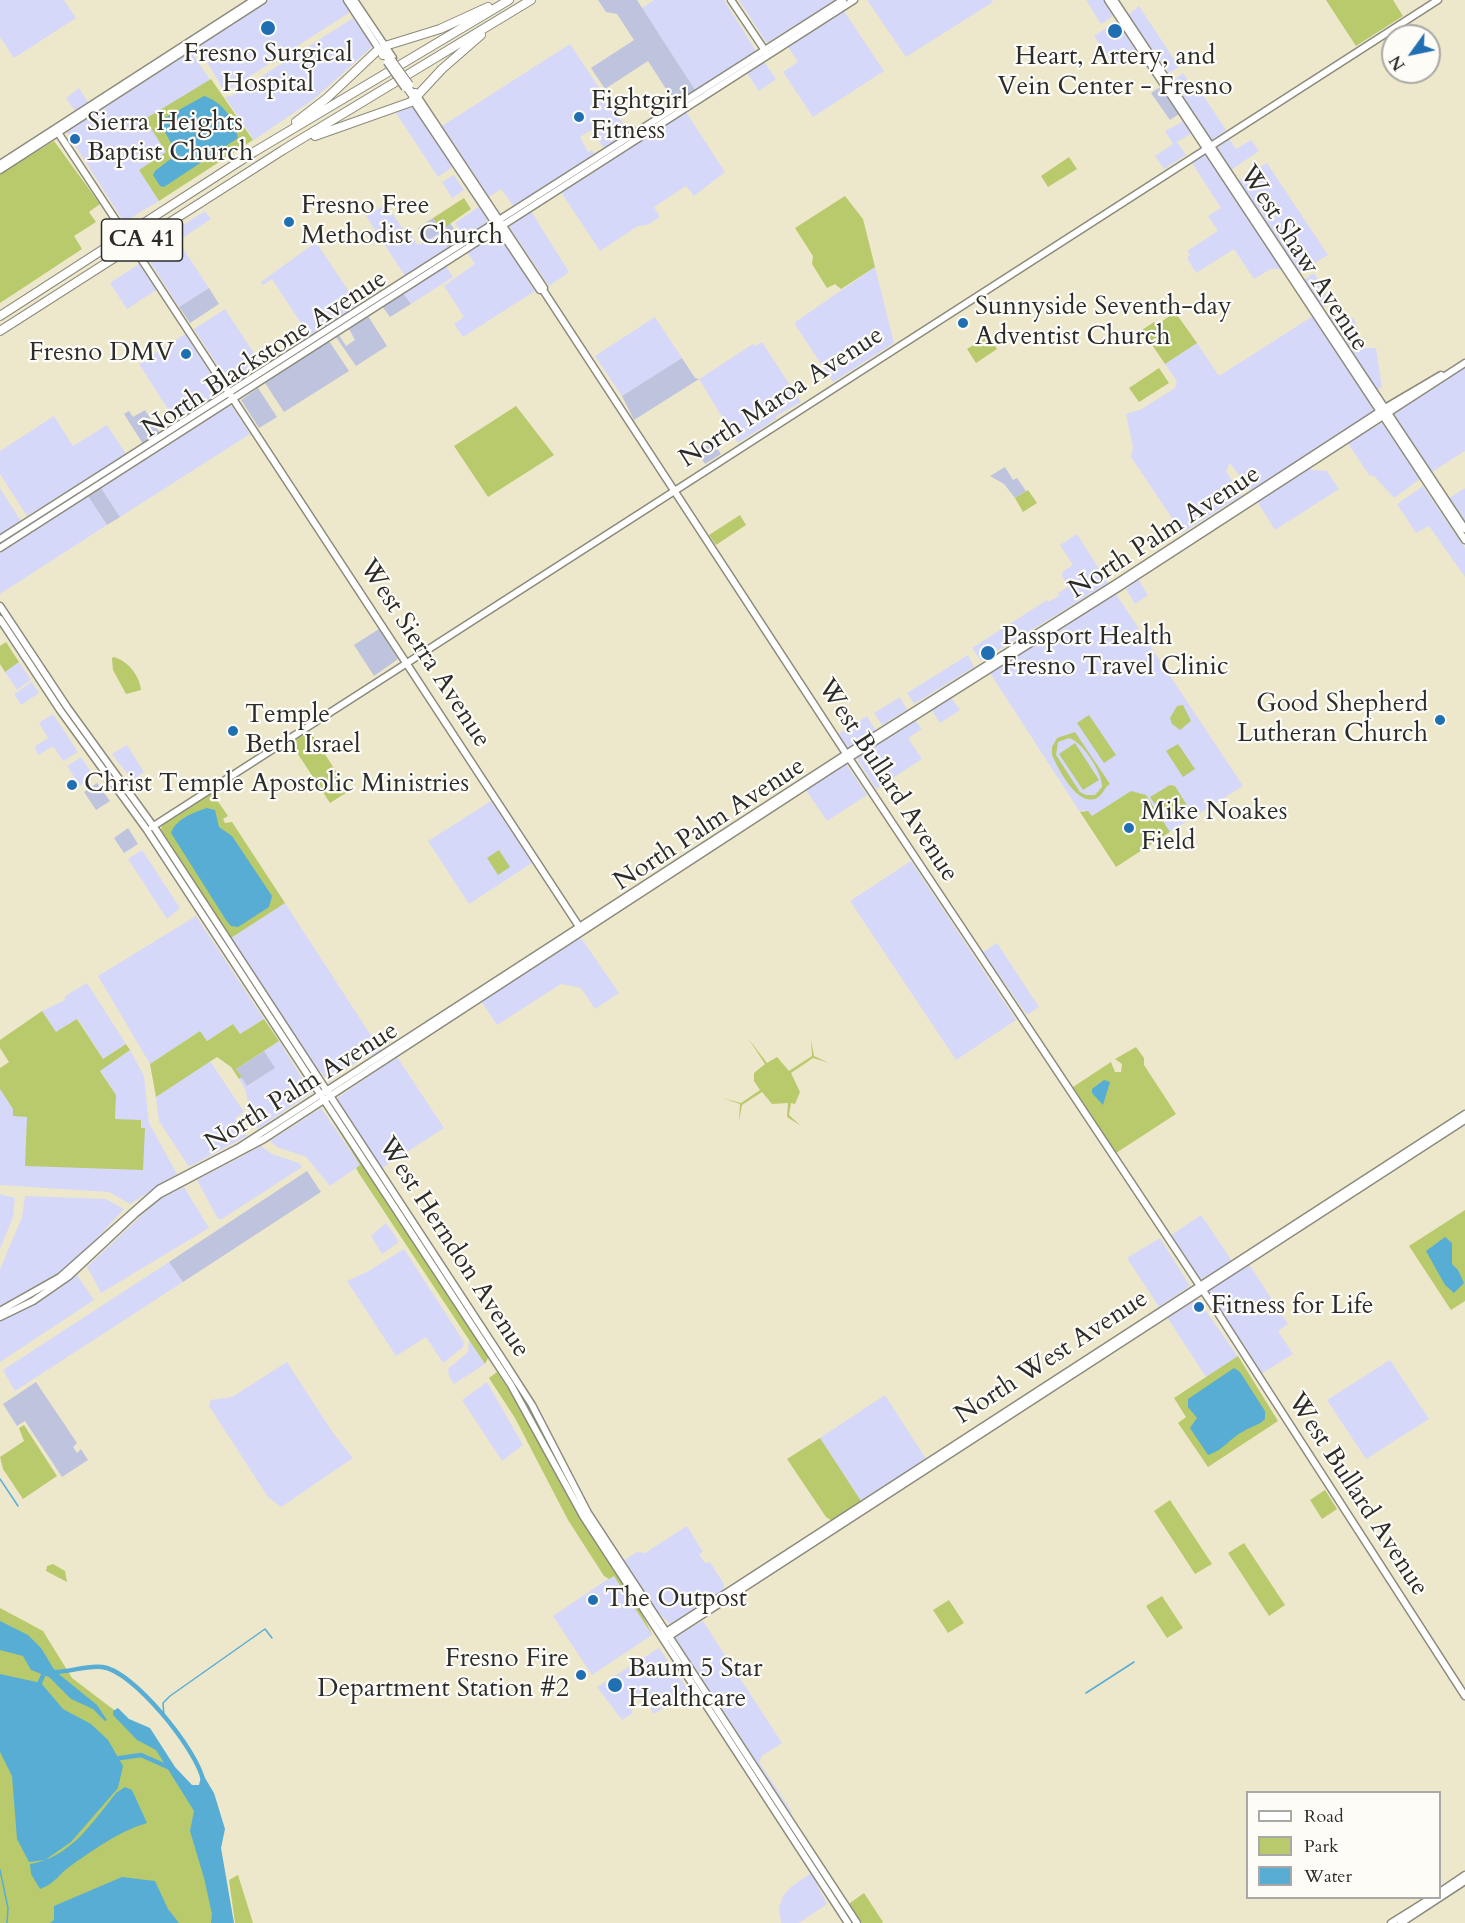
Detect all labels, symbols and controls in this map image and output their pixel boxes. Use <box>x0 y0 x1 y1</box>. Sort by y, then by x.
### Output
marker: Fresno Surgical Hospital <box>259 19 277 37</box>
marker: Heart, Artery, and Vein Center - Fresno <box>1106 22 1124 40</box>
north arrow <box>1381 24 1441 84</box>
place label: Fresno Surgical Hospital <box>184 39 352 100</box>
place label: Heart, Artery, and Vein Center - Fresno <box>997 42 1233 104</box>
text: N <box>1385 51 1411 75</box>
place label: Fightgirl Fitness <box>591 86 688 148</box>
place label: Sierra Heights Baptist Church <box>87 108 253 170</box>
marker: Fightgirl Fitness <box>572 110 586 124</box>
marker: Sierra Heights Baptist Church <box>68 132 82 146</box>
street label: West Shaw Avenue <box>1231 160 1375 358</box>
place label: Fresno Free Methodist Church <box>301 191 503 252</box>
marker: Fresno Free Methodist Church <box>282 215 296 229</box>
road number: CA 41 <box>102 219 182 261</box>
street label: North Blackstone Avenue <box>137 264 393 446</box>
place label: Sunnyside Seventh-day Adventist Church <box>975 292 1232 354</box>
marker: Sunnyside Seventh-day Adventist Church <box>956 316 970 330</box>
street label: North Maroa Avenue <box>674 320 890 476</box>
place label: Fresno DMV <box>29 338 174 370</box>
marker: Fresno DMV <box>179 347 193 361</box>
street label: North Palm Avenue <box>1064 460 1266 606</box>
street label: West Sierra Avenue <box>352 554 496 754</box>
place label: Passport Health Fresno Travel Clinic <box>1002 622 1229 684</box>
marker: Passport Health Fresno Travel Clinic <box>979 644 997 662</box>
street label: West Bullard Avenue <box>810 674 964 888</box>
place label: Good Shepherd Lutheran Church <box>1237 689 1428 750</box>
place label: Temple Beth Israel <box>245 700 361 762</box>
marker: Good Shepherd Lutheran Church <box>1433 713 1447 727</box>
marker: Temple Beth Israel <box>226 724 240 738</box>
street label: North Palm Avenue <box>609 752 811 898</box>
place label: Christ Temple Apostolic Ministries <box>84 769 469 801</box>
marker: Christ Temple Apostolic Ministries <box>65 778 79 792</box>
place label: Mike Noakes Field <box>1141 797 1287 858</box>
marker: Mike Noakes Field <box>1122 821 1136 835</box>
street label: North Palm Avenue <box>200 1016 404 1160</box>
street label: West Herndon Avenue <box>370 1132 536 1364</box>
street label: North West Avenue <box>950 1284 1154 1432</box>
place label: Fitness for Life <box>1211 1291 1374 1323</box>
marker: Fitness for Life <box>1192 1300 1206 1314</box>
street label: West Bullard Avenue <box>1280 1388 1434 1602</box>
place label: The Outpost <box>605 1584 747 1616</box>
marker: The Outpost <box>586 1593 600 1607</box>
place label: Fresno Fire Department Station #2 <box>317 1644 569 1706</box>
place label: Baum 5 Star Healthcare <box>628 1654 762 1715</box>
marker: Fresno Fire Department Station #2 <box>574 1668 588 1682</box>
marker: Baum 5 Star Healthcare <box>606 1676 624 1694</box>
legend <box>1246 1791 1441 1899</box>
text: Road <box>1304 1804 1344 1829</box>
text: Park <box>1304 1834 1339 1859</box>
text: Water <box>1304 1864 1352 1889</box>

